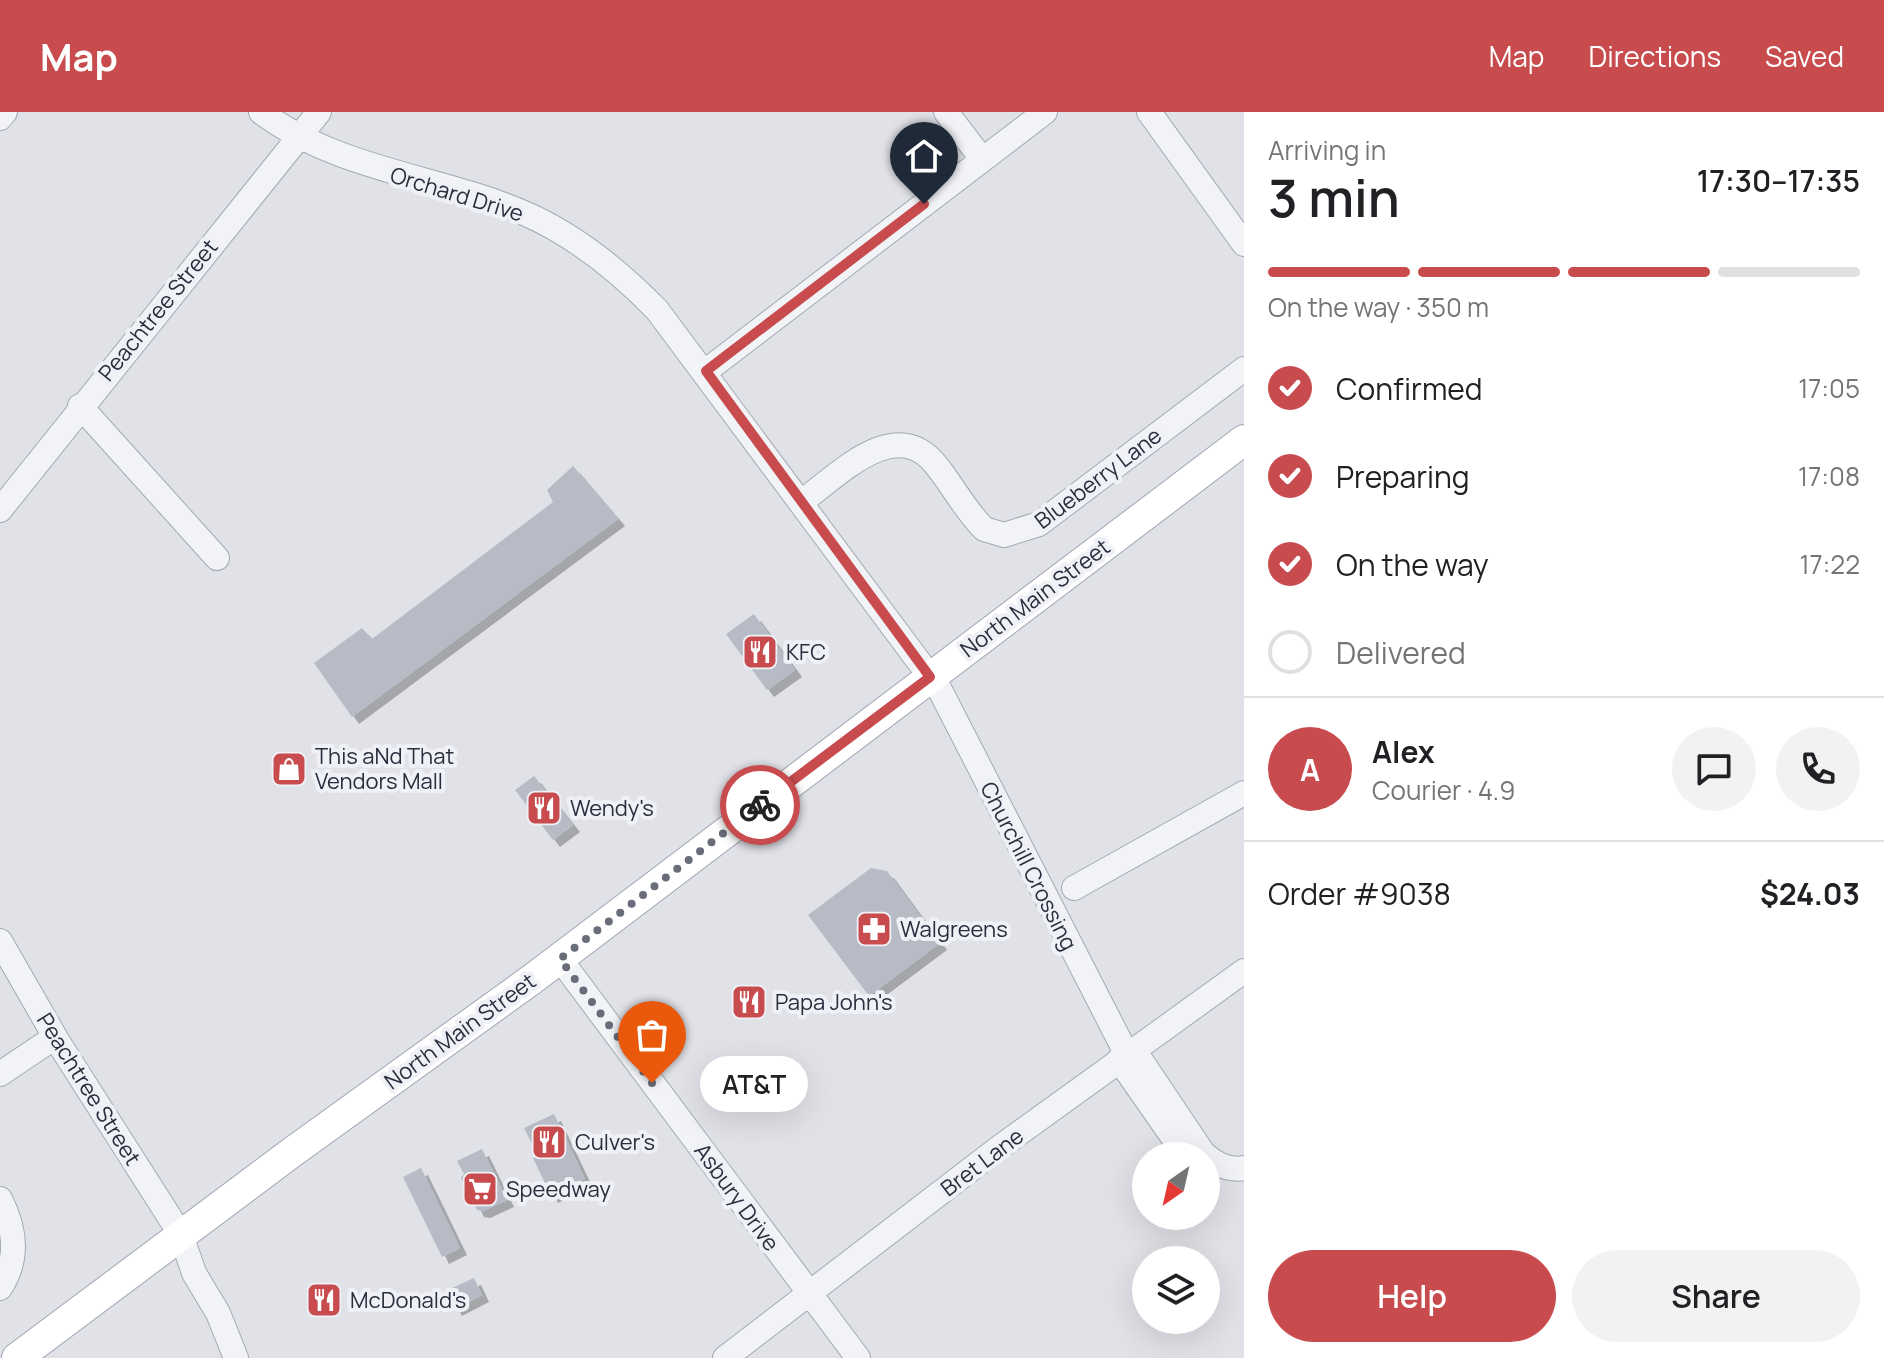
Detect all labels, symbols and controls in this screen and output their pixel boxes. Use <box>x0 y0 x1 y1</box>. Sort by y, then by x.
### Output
text: Map <box>40 30 118 82</box>
text: Map <box>1489 37 1544 75</box>
text: Directions <box>1588 37 1721 75</box>
text: Saved <box>1765 37 1844 75</box>
pin <box>890 122 958 204</box>
text: Arriving in <box>1268 132 1386 168</box>
icon: home <box>902 134 946 178</box>
street label: Orchard Drive <box>387 160 527 229</box>
text: 17:30–17:35 <box>1697 160 1860 201</box>
text: 3 min <box>1268 162 1400 233</box>
street label: Peachtree Street <box>91 233 225 387</box>
text: On the way · 350 m <box>1268 289 1489 325</box>
icon: check <box>1268 366 1312 410</box>
text: Confirmed <box>1336 368 1483 409</box>
text: 17:05 <box>1798 370 1860 406</box>
street label: Blueberry Lane <box>1028 420 1168 536</box>
icon: check <box>1268 454 1312 498</box>
text: Preparing <box>1336 456 1470 497</box>
text: 17:08 <box>1798 458 1860 494</box>
street label: North Main Street <box>954 532 1116 664</box>
icon: check <box>1268 542 1312 586</box>
text: On the way <box>1336 544 1489 585</box>
text: 17:22 <box>1799 546 1860 582</box>
text: Delivered <box>1336 632 1466 673</box>
restaurant icon: KFC <box>741 633 779 671</box>
place label: KFC <box>786 637 826 667</box>
button: chat <box>1672 727 1756 811</box>
button: phone <box>1776 727 1860 811</box>
text: Alex <box>1372 731 1435 772</box>
place label: This aNd That Vendors Mall <box>315 741 454 796</box>
text: A <box>1300 749 1320 790</box>
shop icon: This aNd That Vendors Mall <box>270 750 308 788</box>
courier <box>720 765 800 845</box>
text: Courier · 4.9 <box>1372 772 1515 808</box>
street label: Churchill Crossing <box>974 777 1084 955</box>
icon: bike <box>738 783 782 827</box>
restaurant icon: Wendy's <box>525 789 563 827</box>
place label: Wendy's <box>570 793 654 823</box>
text: Order #9038 <box>1268 873 1451 914</box>
text: $24.03 <box>1760 873 1860 914</box>
pharmacy icon: Walgreens <box>855 910 893 948</box>
place label: Walgreens <box>900 914 1008 944</box>
street label: North Main Street <box>378 966 542 1096</box>
restaurant icon: Papa John's <box>730 983 768 1021</box>
place label: Papa John's <box>775 987 893 1017</box>
pin <box>618 1001 686 1083</box>
street label: Peachtree Street <box>30 1007 148 1171</box>
icon: bag <box>630 1013 674 1057</box>
callout: AT&T <box>700 1055 808 1111</box>
text: AT&T <box>722 1066 786 1102</box>
street label: Bret Lane <box>934 1121 1030 1203</box>
restaurant icon: Culver's <box>530 1123 568 1161</box>
place label: Culver's <box>575 1127 655 1157</box>
street label: Asbury Drive <box>688 1137 786 1257</box>
north arrow <box>1132 1142 1220 1230</box>
map controls <box>1132 1142 1220 1334</box>
supermarket icon: Speedway <box>461 1170 499 1208</box>
place label: Speedway <box>506 1174 611 1204</box>
button: layers <box>1132 1246 1220 1334</box>
button: Help <box>1268 1250 1556 1342</box>
button: Share <box>1572 1250 1860 1342</box>
restaurant icon: McDonald's <box>305 1281 343 1319</box>
place label: McDonald's <box>350 1285 466 1315</box>

